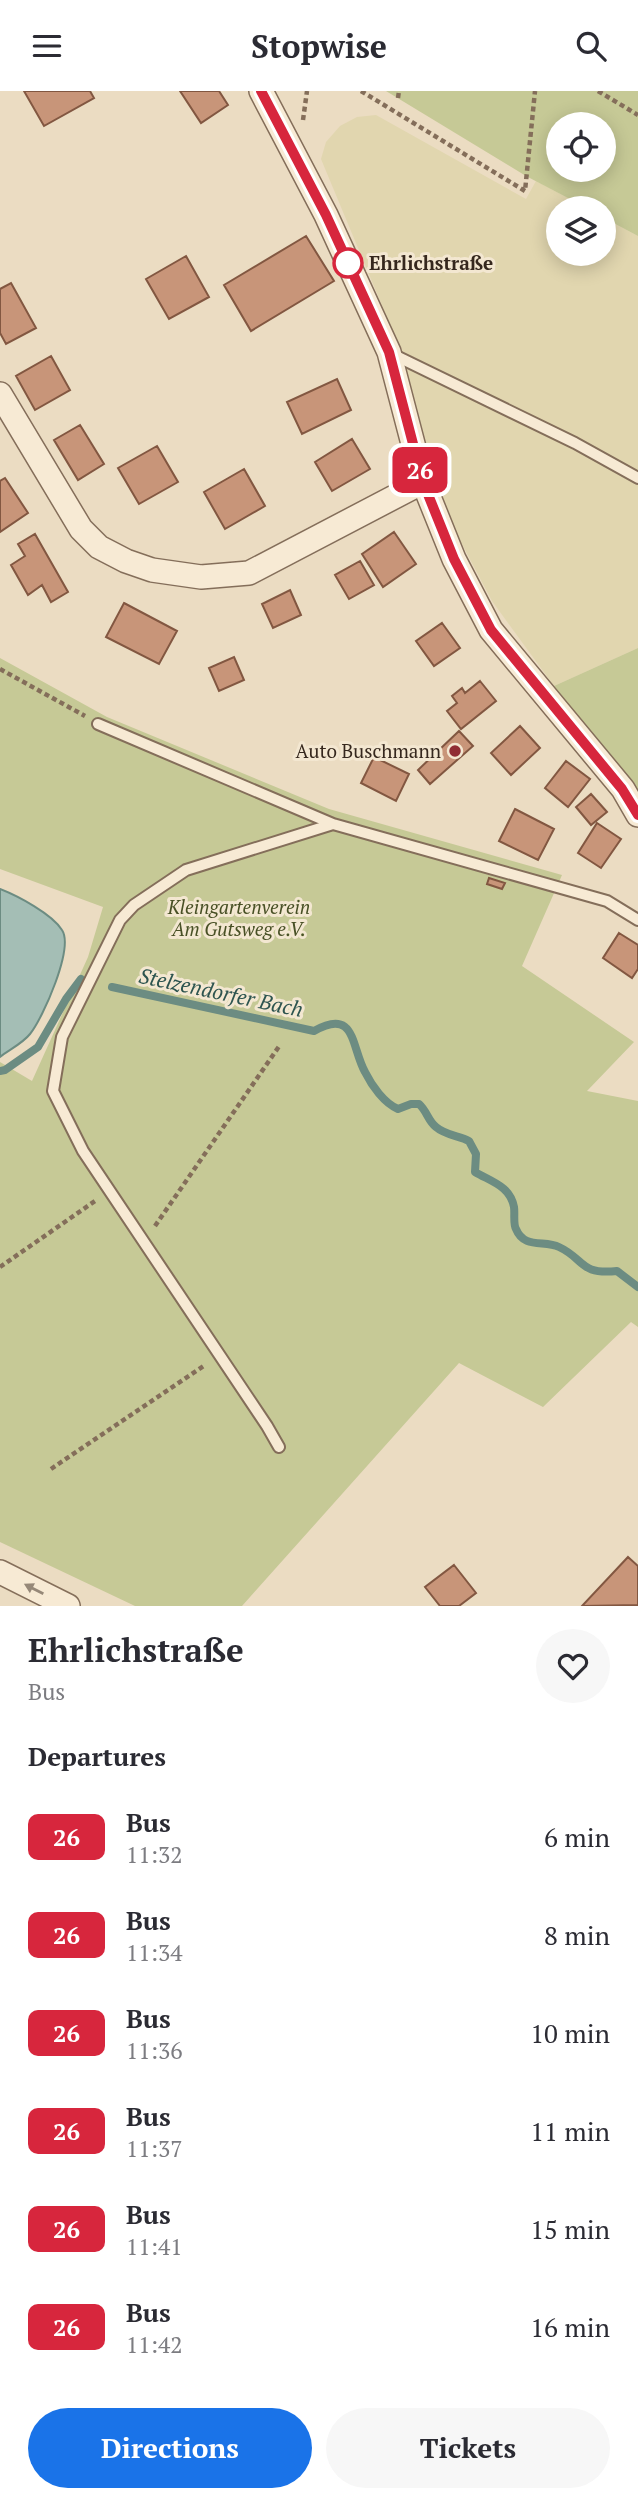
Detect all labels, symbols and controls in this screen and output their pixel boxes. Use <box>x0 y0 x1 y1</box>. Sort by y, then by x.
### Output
text: Stopwise <box>251 25 387 67</box>
icon: menu <box>28 27 66 65</box>
icon: search <box>572 27 610 65</box>
map controls <box>546 112 616 266</box>
button: locate <box>546 112 616 182</box>
button: layers <box>546 196 616 266</box>
marker: Ehrlichstraße <box>333 248 363 278</box>
place label: Ehrlichstraße <box>369 250 493 275</box>
line badge: 26 <box>388 447 452 493</box>
text: 26 <box>406 454 434 486</box>
place label: Auto Buschmann <box>296 738 441 763</box>
marker: Auto Buschmann <box>447 743 463 759</box>
park label: Kleingartenverein Am Gutsweg e.V. <box>167 894 310 941</box>
water label: Stelzendorfer Bach <box>137 961 306 1023</box>
one-way arrow <box>24 1583 44 1594</box>
text: Ehrlichstraße <box>28 1628 244 1671</box>
button: heart <box>536 1629 610 1703</box>
text: Bus <box>28 1676 65 1707</box>
text: Departures <box>28 1739 166 1773</box>
text: Bus <box>126 1805 171 1839</box>
text: 6 min <box>544 1820 610 1854</box>
text: 26 <box>53 1821 80 1853</box>
text: 11:32 <box>126 1839 183 1870</box>
text: Bus <box>126 1903 171 1937</box>
text: 8 min <box>544 1918 610 1952</box>
text: 26 <box>53 1919 80 1951</box>
text: 11:34 <box>126 1937 183 1968</box>
text: Bus <box>126 2001 171 2035</box>
text: 10 min <box>530 2016 610 2050</box>
text: 26 <box>53 2017 80 2049</box>
text: 11:36 <box>126 2035 183 2066</box>
text: Bus <box>126 2099 171 2133</box>
text: 11 min <box>530 2114 610 2148</box>
text: 26 <box>53 2115 80 2147</box>
text: 11:37 <box>126 2133 183 2164</box>
text: Bus <box>126 2197 171 2231</box>
text: 15 min <box>530 2212 610 2246</box>
text: 26 <box>53 2213 80 2245</box>
text: 11:41 <box>126 2231 183 2262</box>
text: Bus <box>126 2295 171 2329</box>
text: 16 min <box>530 2310 610 2344</box>
text: 26 <box>53 2311 80 2343</box>
text: 11:42 <box>126 2329 183 2360</box>
button: Directions <box>28 2408 312 2488</box>
button: Tickets <box>326 2408 610 2488</box>

